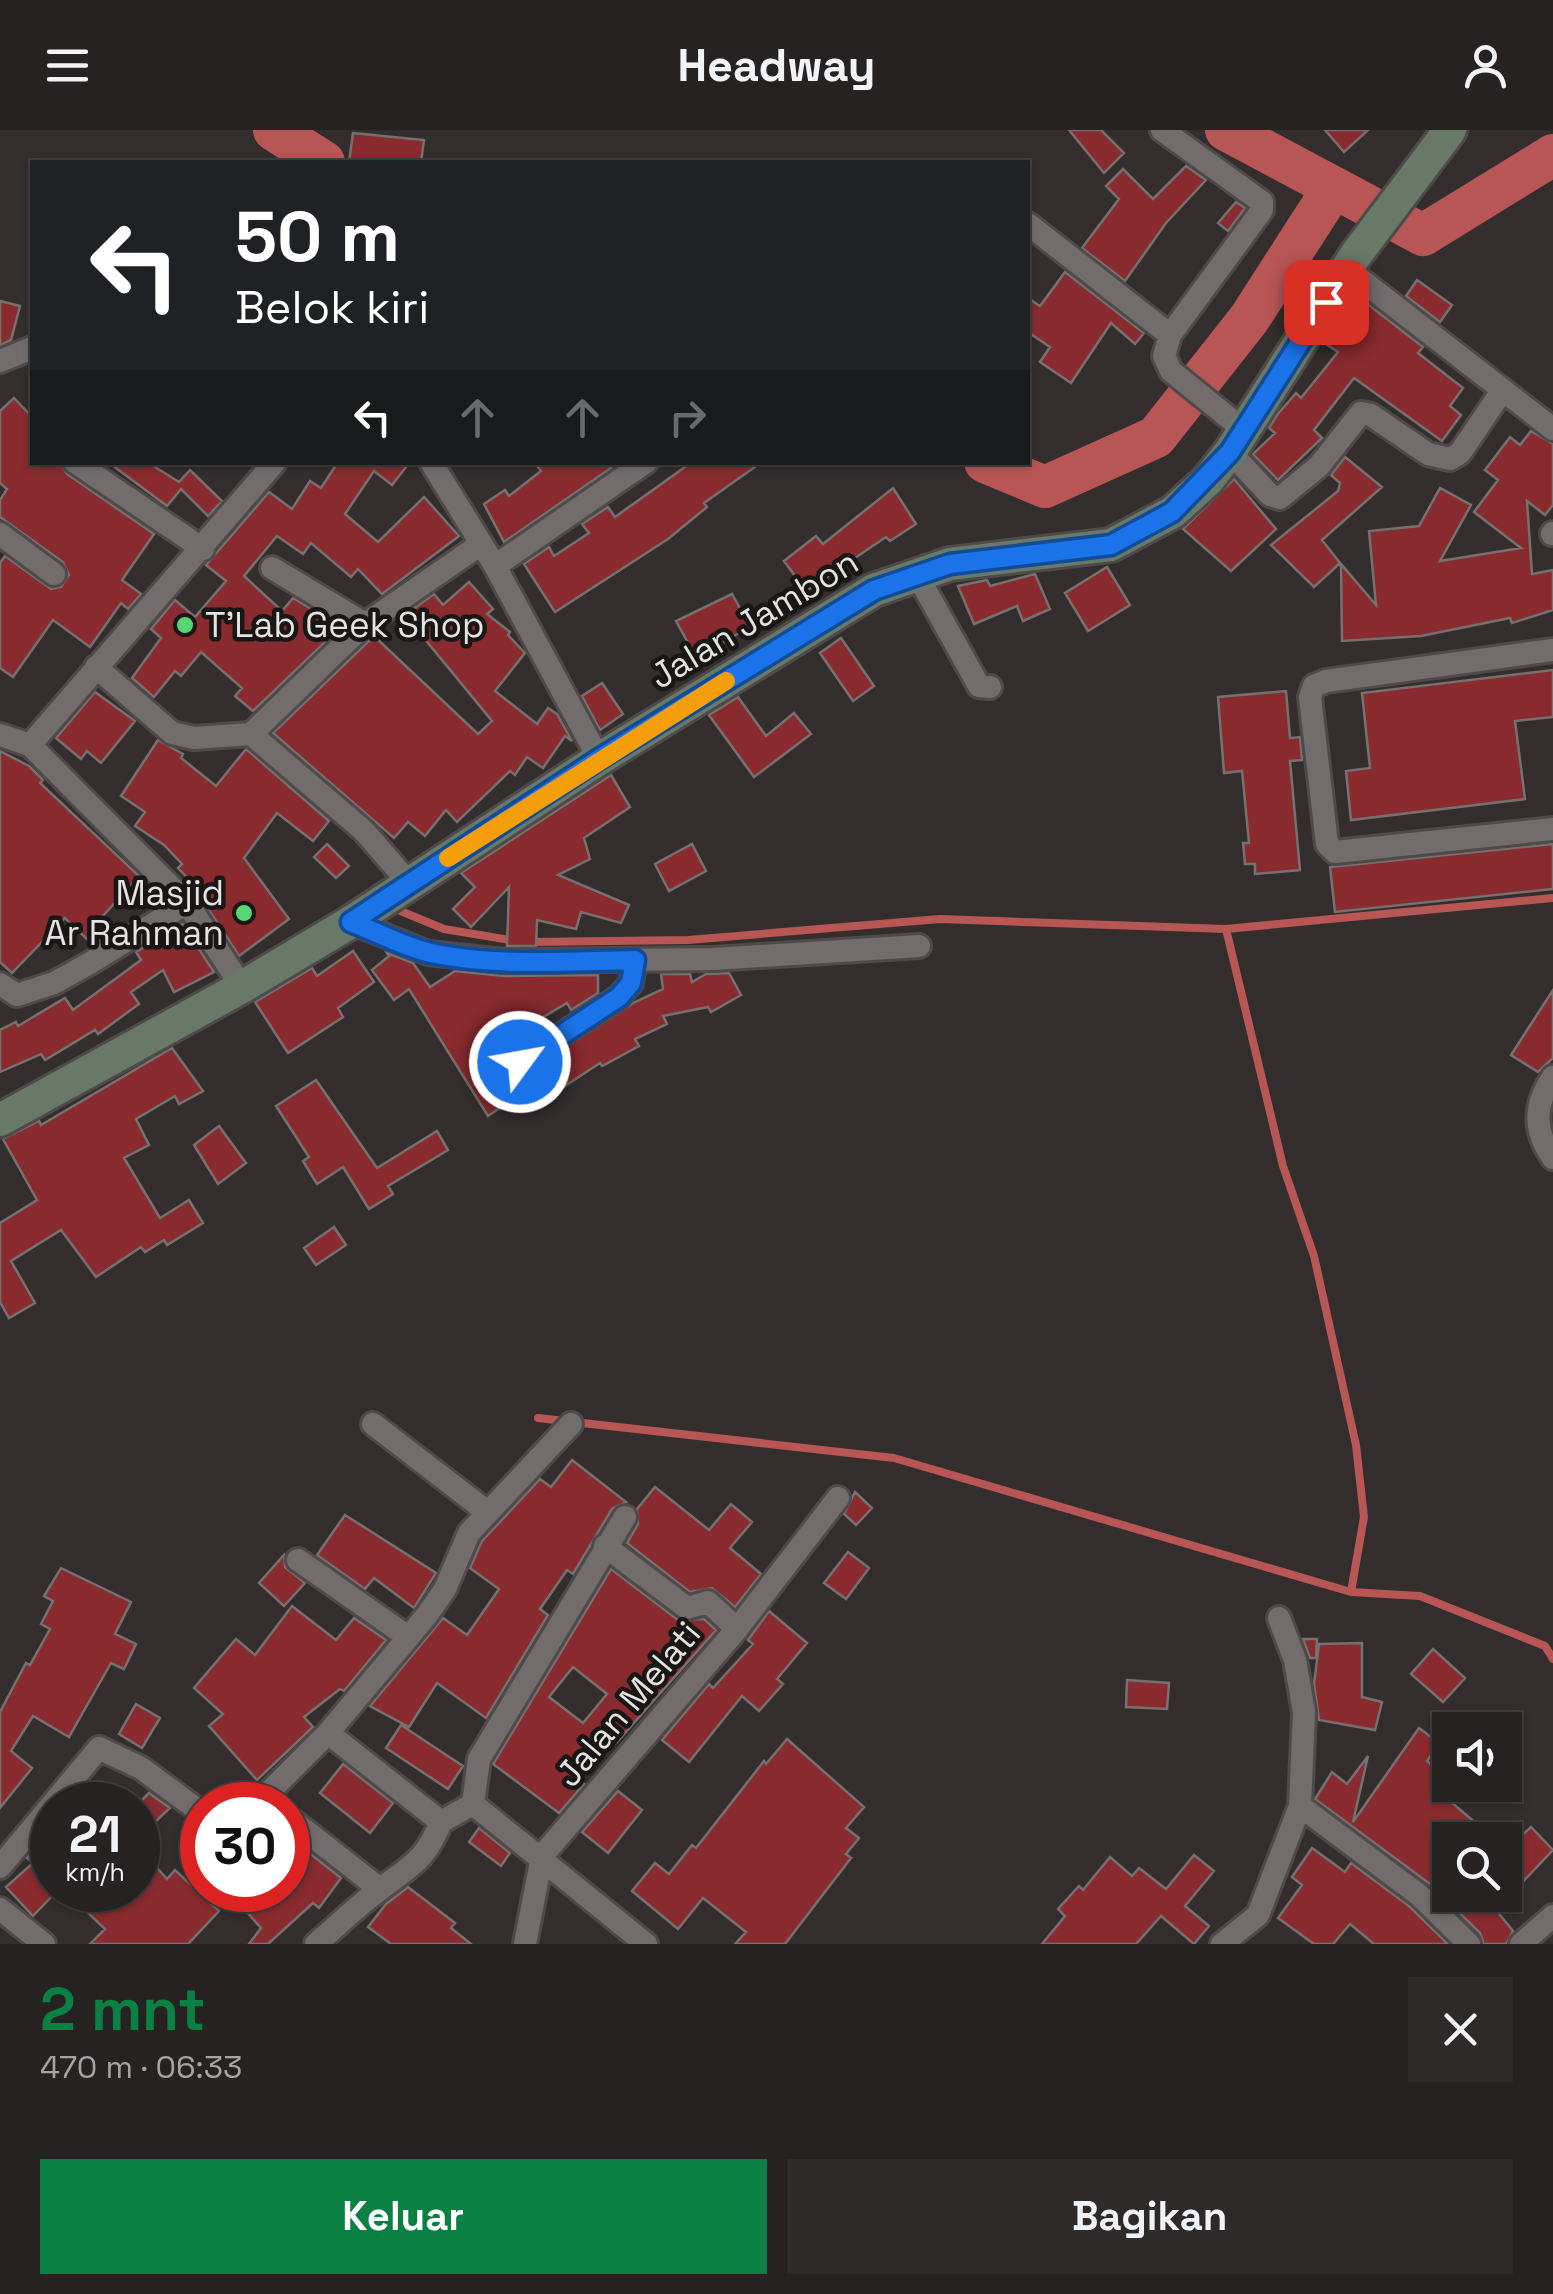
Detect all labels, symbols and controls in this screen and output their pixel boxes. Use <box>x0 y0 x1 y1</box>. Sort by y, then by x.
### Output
text: Headway <box>677 37 876 94</box>
icon: menu <box>40 38 95 93</box>
icon: person <box>1458 38 1513 93</box>
text: 50 m <box>235 192 400 281</box>
icon: left <box>70 200 200 330</box>
pin <box>1284 260 1369 345</box>
icon: arrive <box>1299 275 1354 330</box>
text: Belok kiri <box>235 279 429 336</box>
icon: left <box>345 390 400 445</box>
icon: ahead <box>450 390 505 445</box>
icon: ahead <box>555 390 610 445</box>
icon: right <box>660 390 715 445</box>
street label: Jalan Jambon <box>642 540 866 698</box>
place label: T'Lab Geek Shop <box>205 603 485 647</box>
marker: T'Lab Geek Shop <box>174 614 196 636</box>
place label: Masjid Ar Rahman <box>44 871 224 955</box>
marker: Masjid Ar Rahman <box>233 902 255 924</box>
position arrow <box>468 1010 572 1114</box>
street label: Jalan Melati <box>546 1612 710 1796</box>
map controls <box>1432 1712 1522 1912</box>
button: sound <box>1432 1712 1522 1802</box>
speed limit sign: 30 <box>180 1782 310 1912</box>
text: 21 <box>69 1803 121 1867</box>
button: search <box>1432 1822 1522 1912</box>
text: km/h <box>65 1856 125 1888</box>
text: 2 mnt <box>40 1971 206 2048</box>
button: close <box>1408 1977 1513 2082</box>
text: 470 m · 06:33 <box>40 2047 242 2087</box>
button: Keluar <box>40 2159 767 2274</box>
button: Bagikan <box>787 2159 1513 2274</box>

